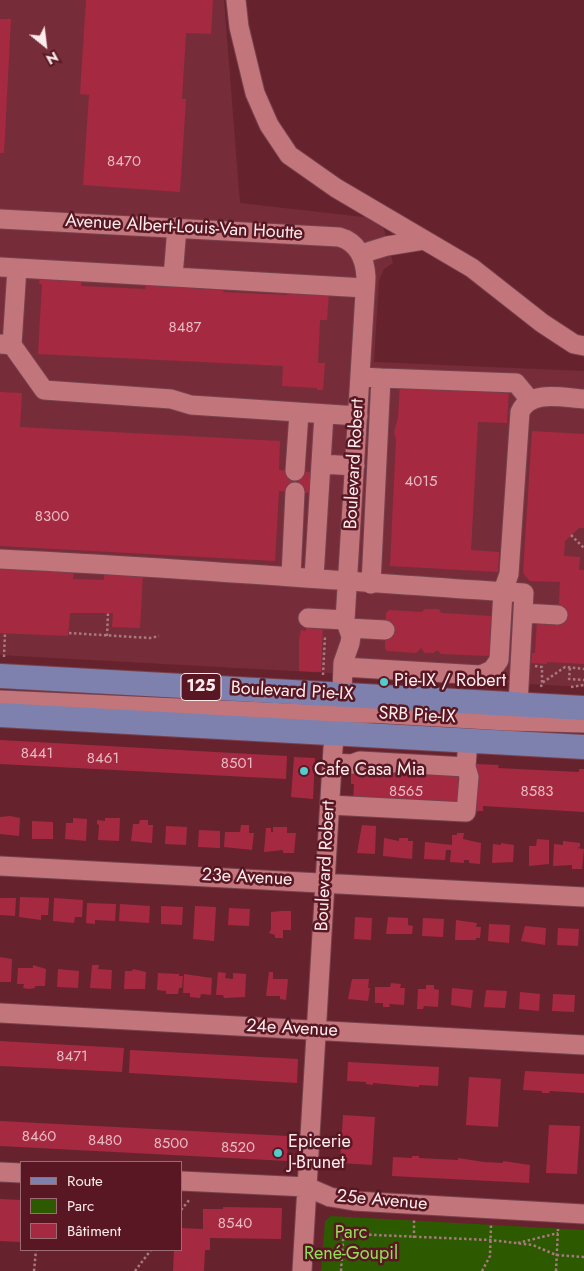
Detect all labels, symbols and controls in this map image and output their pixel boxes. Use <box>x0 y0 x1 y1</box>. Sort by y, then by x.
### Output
north arrow <box>20 20 70 70</box>
text: N <box>43 47 62 70</box>
house number: 8470 <box>107 153 141 171</box>
street label: Avenue Albert-Louis-Van Houtte <box>65 211 303 245</box>
house number: 8487 <box>169 319 201 337</box>
street label: Boulevard Robert <box>341 398 369 530</box>
house number: 4015 <box>405 473 437 491</box>
house number: 8300 <box>35 508 69 526</box>
place label: Pie-IX / Robert <box>394 671 506 693</box>
road number: 125 <box>181 674 221 700</box>
marker: Pie-IX / Robert <box>378 676 390 688</box>
street label: Boulevard Pie-IX <box>230 678 354 706</box>
street label: SRB Pie-IX <box>378 703 456 729</box>
house number: 8441 <box>21 745 53 763</box>
house number: 8461 <box>87 750 119 768</box>
house number: 8501 <box>221 755 253 773</box>
place label: Cafe Casa Mia <box>314 760 425 782</box>
marker: Cafe Casa Mia <box>298 765 310 777</box>
house number: 8565 <box>389 783 423 801</box>
house number: 8583 <box>520 783 554 801</box>
street label: Boulevard Robert <box>312 800 340 932</box>
street label: 23e Avenue <box>201 865 293 891</box>
street label: 24e Avenue <box>246 1016 338 1042</box>
house number: 8471 <box>56 1048 88 1066</box>
house number: 8460 <box>22 1128 56 1146</box>
house number: 8480 <box>88 1132 122 1150</box>
place label: Epicerie J-Brunet <box>288 1132 351 1174</box>
house number: 8500 <box>154 1135 188 1153</box>
house number: 8520 <box>221 1139 255 1157</box>
marker: Epicerie J-Brunet <box>272 1147 284 1159</box>
legend <box>20 1161 182 1251</box>
text: Route <box>67 1170 103 1192</box>
street label: 25e Avenue <box>336 1186 428 1216</box>
text: Parc <box>67 1195 94 1217</box>
house number: 8540 <box>218 1215 252 1233</box>
text: Bâtiment <box>67 1220 121 1242</box>
park label: Parc René-Goupil <box>304 1223 398 1266</box>

